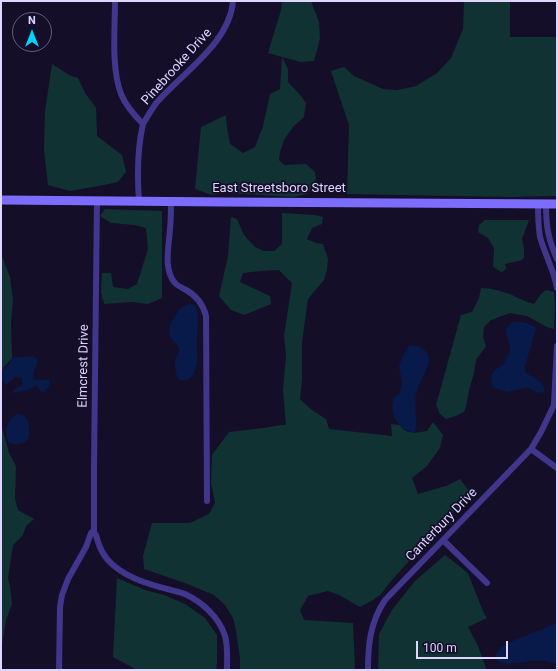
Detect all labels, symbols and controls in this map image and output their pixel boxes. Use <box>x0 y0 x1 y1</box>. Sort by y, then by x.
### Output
north arrow <box>12 12 52 52</box>
text: N <box>28 14 36 27</box>
street label: Pinebrooke Drive <box>139 26 215 108</box>
street label: East Streetsboro Street <box>212 181 346 197</box>
street label: Elmcrest Drive <box>75 324 93 408</box>
street label: Canterbury Drive <box>403 485 481 565</box>
scale bar <box>418 633 510 659</box>
text: 100 m <box>423 641 457 655</box>

